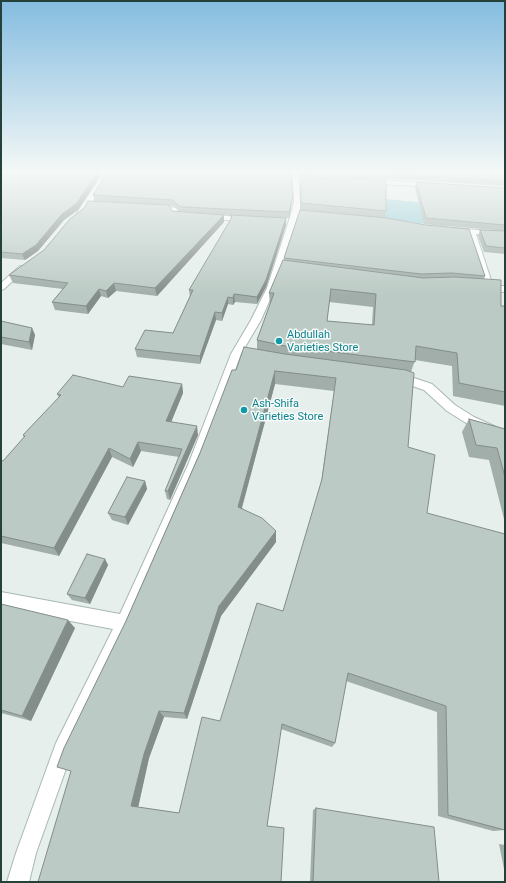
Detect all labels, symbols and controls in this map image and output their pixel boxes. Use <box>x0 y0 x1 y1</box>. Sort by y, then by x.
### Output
place label: Abdullah Varieties Store <box>287 328 358 354</box>
marker: Abdullah Varieties Store <box>274 336 284 346</box>
place label: Ash-Shifa Varieties Store <box>252 397 323 423</box>
marker: Ash-Shifa Varieties Store <box>239 405 249 415</box>

